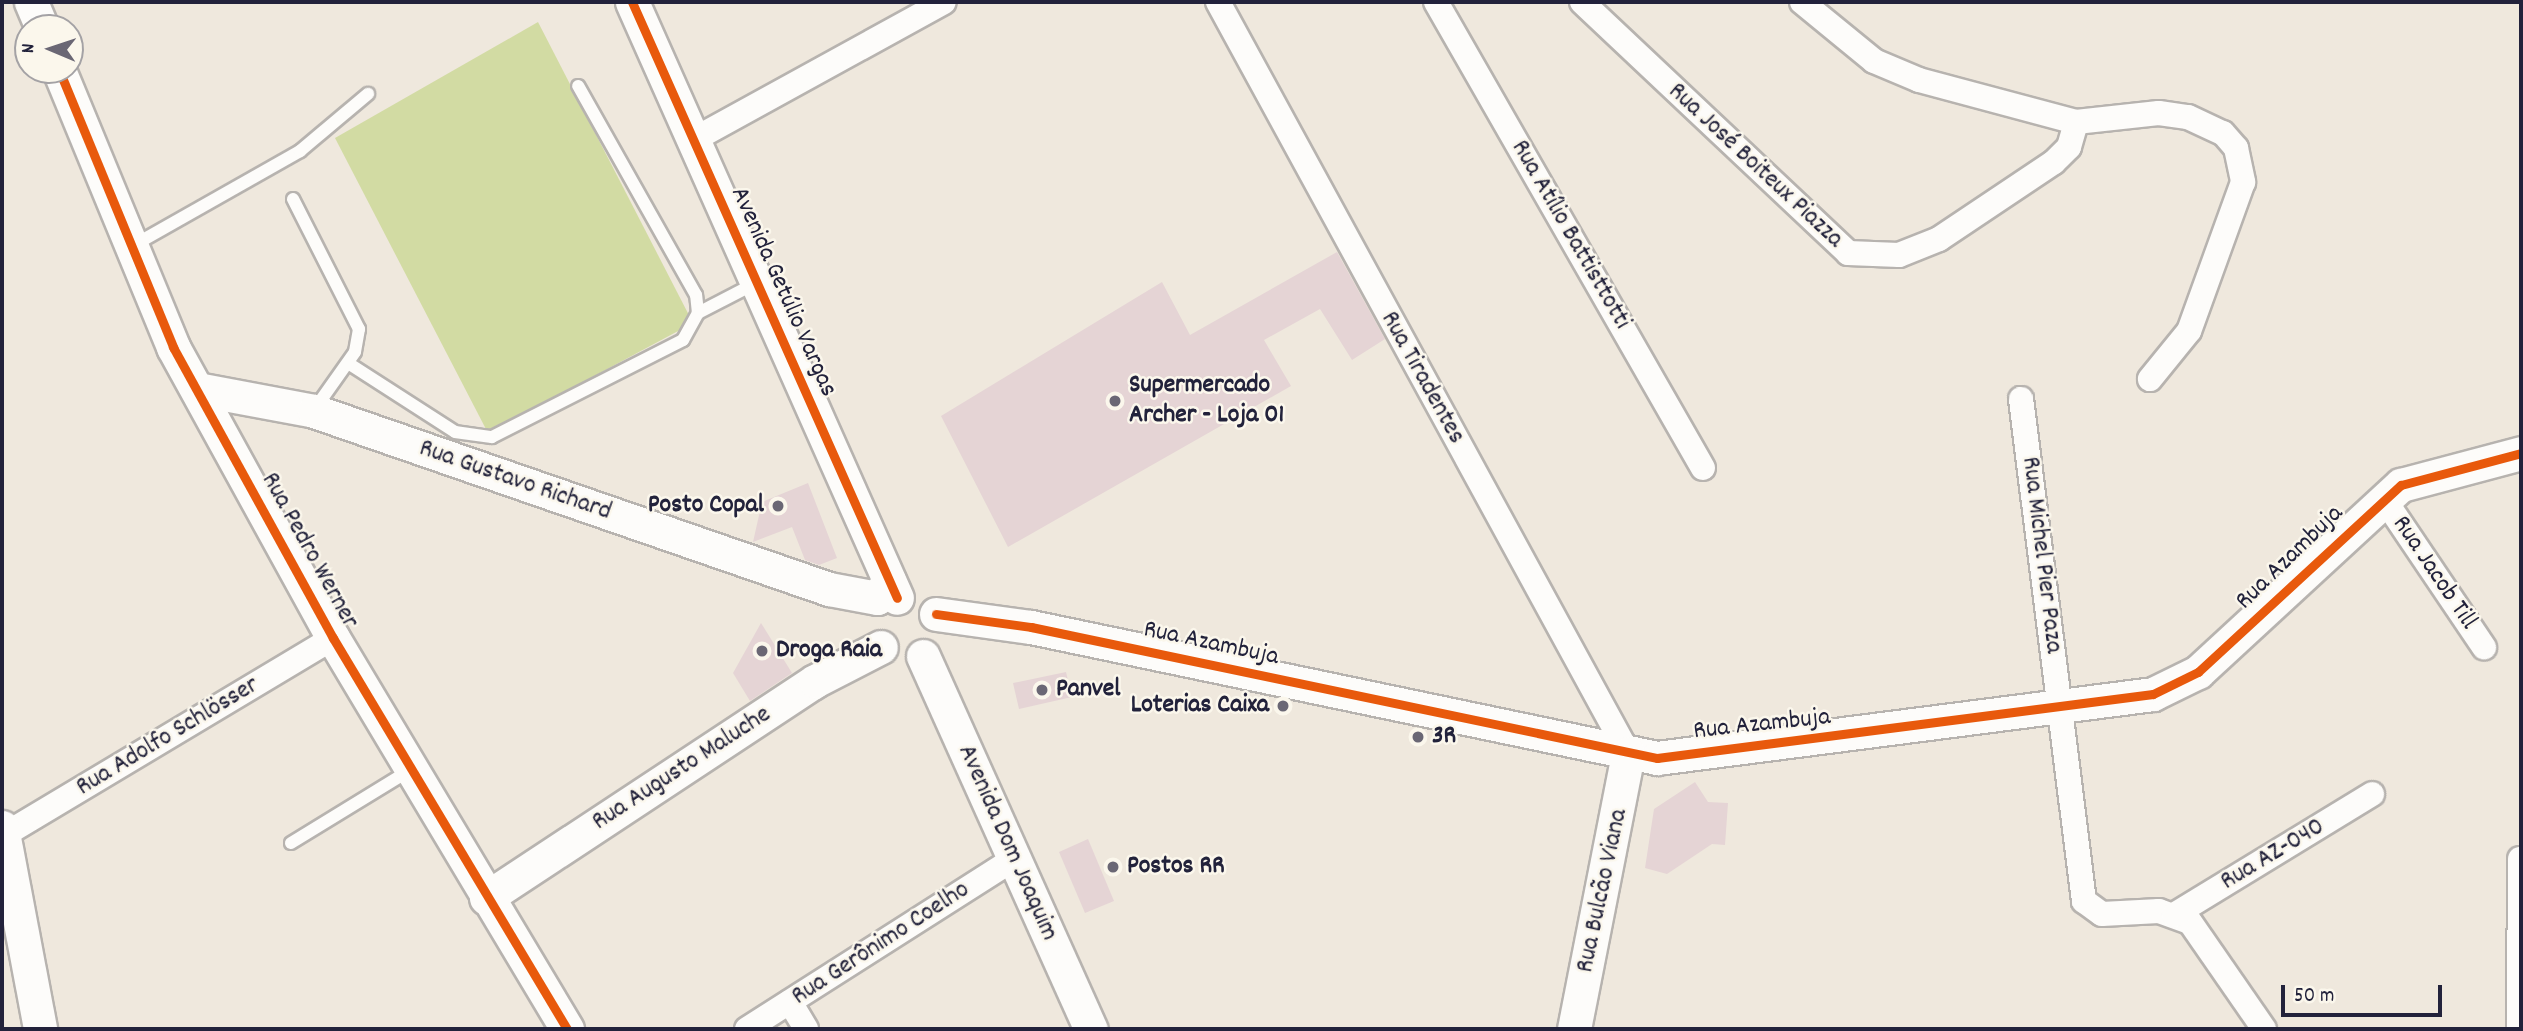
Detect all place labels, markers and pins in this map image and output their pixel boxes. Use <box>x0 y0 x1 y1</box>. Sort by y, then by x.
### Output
place label: Supermercado Archer - Loja 01 <box>1129 370 1284 432</box>
marker: Supermercado Archer - Loja 01 <box>1107 393 1123 409</box>
place label: Posto Copal <box>648 490 764 522</box>
marker: Posto Copal <box>770 498 786 514</box>
place label: Droga Raia <box>776 635 882 667</box>
marker: Droga Raia <box>754 643 770 659</box>
place label: Panvel <box>1056 674 1120 706</box>
marker: Panvel <box>1034 682 1050 698</box>
place label: Loterias Caixa <box>1131 690 1269 722</box>
marker: Loterias Caixa <box>1275 698 1291 714</box>
place label: 3R <box>1432 721 1456 753</box>
marker: 3R <box>1410 729 1426 745</box>
place label: Postos RR <box>1127 851 1225 883</box>
marker: Postos RR <box>1105 859 1121 875</box>

